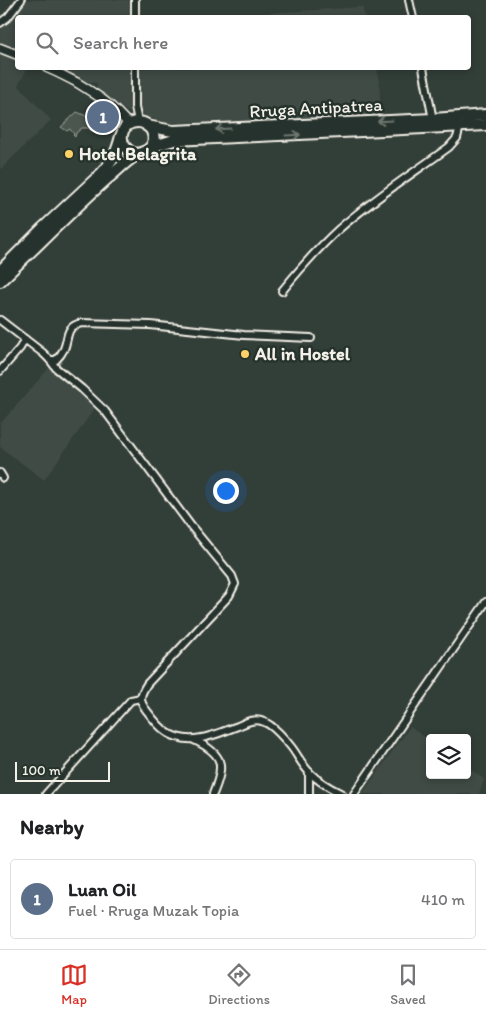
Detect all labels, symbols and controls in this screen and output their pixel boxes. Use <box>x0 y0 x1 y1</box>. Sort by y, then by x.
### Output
search box <box>15 15 471 70</box>
icon: search <box>33 29 61 57</box>
text: Search here <box>73 31 168 54</box>
street label: Rruga Antipatrea <box>249 93 384 122</box>
pin: 1 <box>87 98 119 136</box>
one-way arrow <box>377 117 393 126</box>
one-way arrow <box>215 124 231 133</box>
one-way arrow <box>285 130 301 139</box>
place label: Hotel Belagrita <box>79 143 197 165</box>
marker: Hotel Belagrita <box>63 148 75 160</box>
place label: All in Hostel <box>254 343 351 365</box>
marker: All in Hostel <box>239 348 251 360</box>
your location <box>213 478 239 504</box>
map controls <box>426 734 471 779</box>
button: layers <box>426 734 471 779</box>
scale bar <box>15 759 110 782</box>
text: 100 m <box>22 762 61 779</box>
text: Nearby <box>20 814 84 839</box>
text: Luan Oil <box>68 878 136 901</box>
text: 1 <box>33 890 41 909</box>
text: 410 m <box>421 890 465 909</box>
text: Fuel · Rruga Muzak Topia <box>68 901 239 920</box>
tab: Map <box>60 961 88 1008</box>
tab: Directions <box>208 961 270 1008</box>
tab: Saved <box>390 961 426 1008</box>

